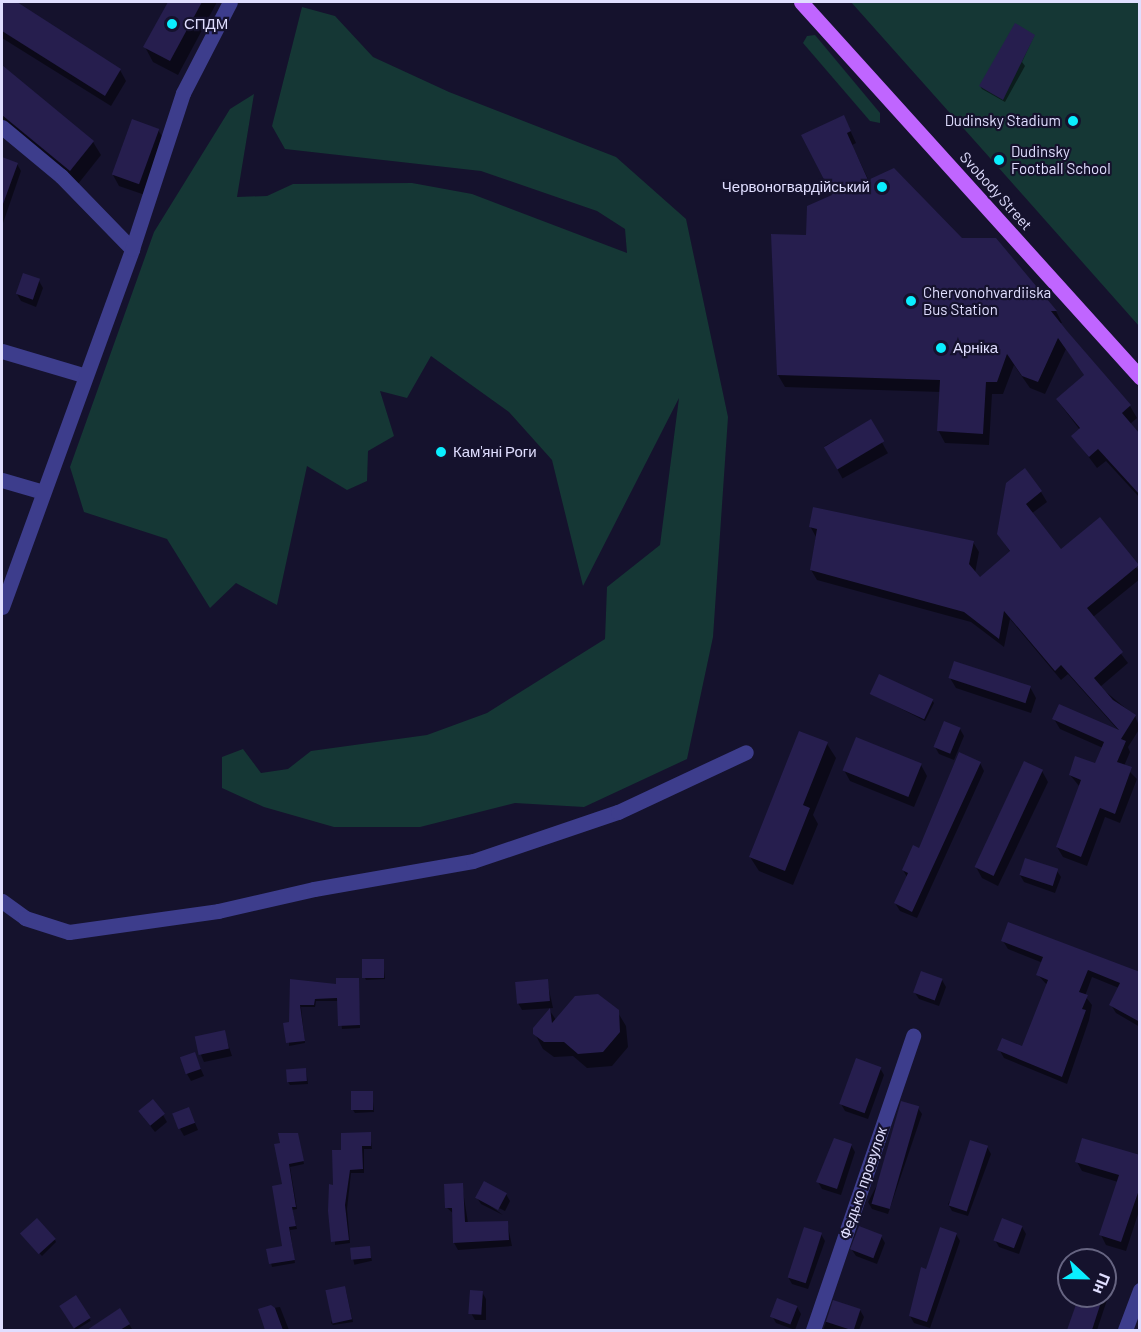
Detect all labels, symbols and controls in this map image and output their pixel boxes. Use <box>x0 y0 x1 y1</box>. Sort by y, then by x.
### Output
place label: СПДМ <box>184 15 228 33</box>
marker: СПДМ <box>165 17 179 31</box>
place label: Dudinsky Stadium <box>945 112 1061 130</box>
marker: Dudinsky Stadium <box>1066 114 1080 128</box>
place label: Dudinsky Football School <box>1011 142 1111 177</box>
street label: Svobody Street <box>956 148 1036 234</box>
marker: Dudinsky Football School <box>992 153 1006 167</box>
place label: Червоногвардійський <box>722 178 870 196</box>
marker: Червоногвардійський <box>875 180 889 194</box>
place label: Chervonohvardiiska Bus Station <box>923 283 1051 318</box>
marker: Chervonohvardiiska Bus Station <box>904 294 918 308</box>
place label: Арніка <box>953 339 998 357</box>
marker: Арніка <box>934 341 948 355</box>
place label: Кам'яні Роги <box>453 443 537 461</box>
marker: Кам'яні Роги <box>434 445 448 459</box>
street label: Федько провулок <box>835 1125 891 1241</box>
north arrow <box>1057 1248 1117 1308</box>
text: Пн <box>1090 1271 1115 1298</box>

